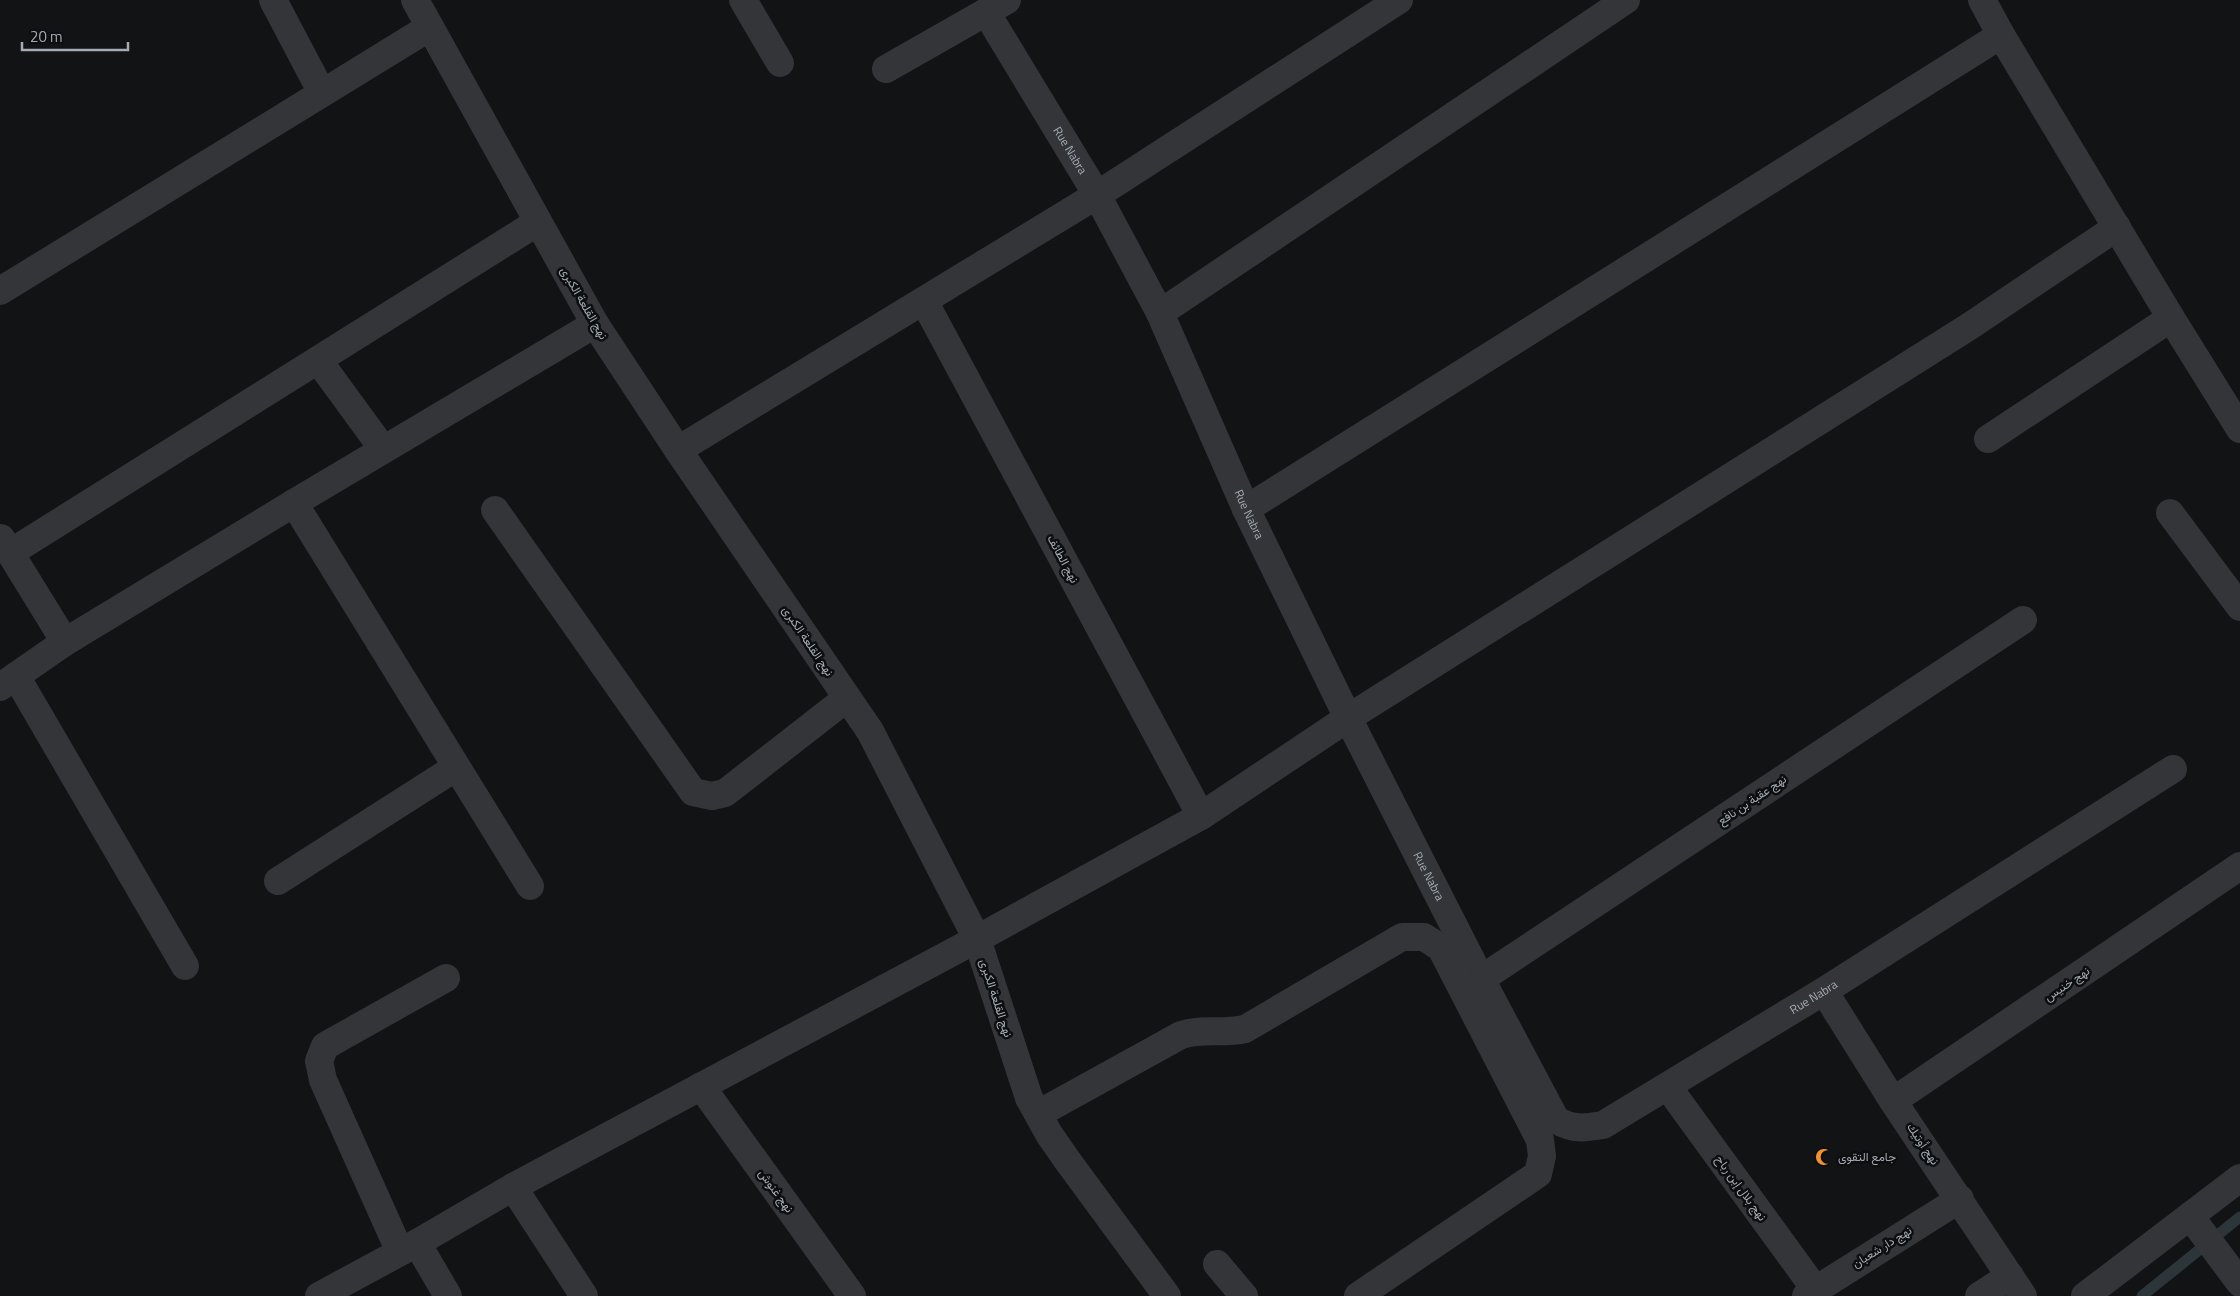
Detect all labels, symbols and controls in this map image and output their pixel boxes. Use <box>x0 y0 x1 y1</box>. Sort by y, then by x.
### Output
scale bar <box>22 20 129 52</box>
text: 20 m <box>30 25 63 48</box>
street label: Rue Nabra <box>1049 123 1092 178</box>
street label: نهج القلعة الكبرى <box>556 263 613 343</box>
street label: Rue Nabra <box>1230 486 1269 542</box>
street label: نهج الطائف <box>1043 531 1084 586</box>
street label: نهج القلعة الكبرى <box>778 602 839 680</box>
street label: نهج عقبة بن نافع <box>1713 769 1790 830</box>
street label: Rue Nabra <box>1409 848 1450 904</box>
street label: نهج القلعة الكبرى <box>975 956 1018 1040</box>
street label: نهج خنيس <box>2040 961 2093 1006</box>
street label: Rue Nabra <box>1786 975 1841 1019</box>
street label: نهج أوتيك <box>1902 1119 1945 1169</box>
mosque icon: جامع التقوى <box>1814 1147 1834 1167</box>
place label: جامع التقوى <box>1838 1147 1896 1166</box>
street label: نهج بلال إبن رباح <box>1711 1151 1772 1225</box>
street label: نهج غنوش <box>754 1165 799 1217</box>
street label: نهج دار شعبان <box>1848 1221 1915 1272</box>

